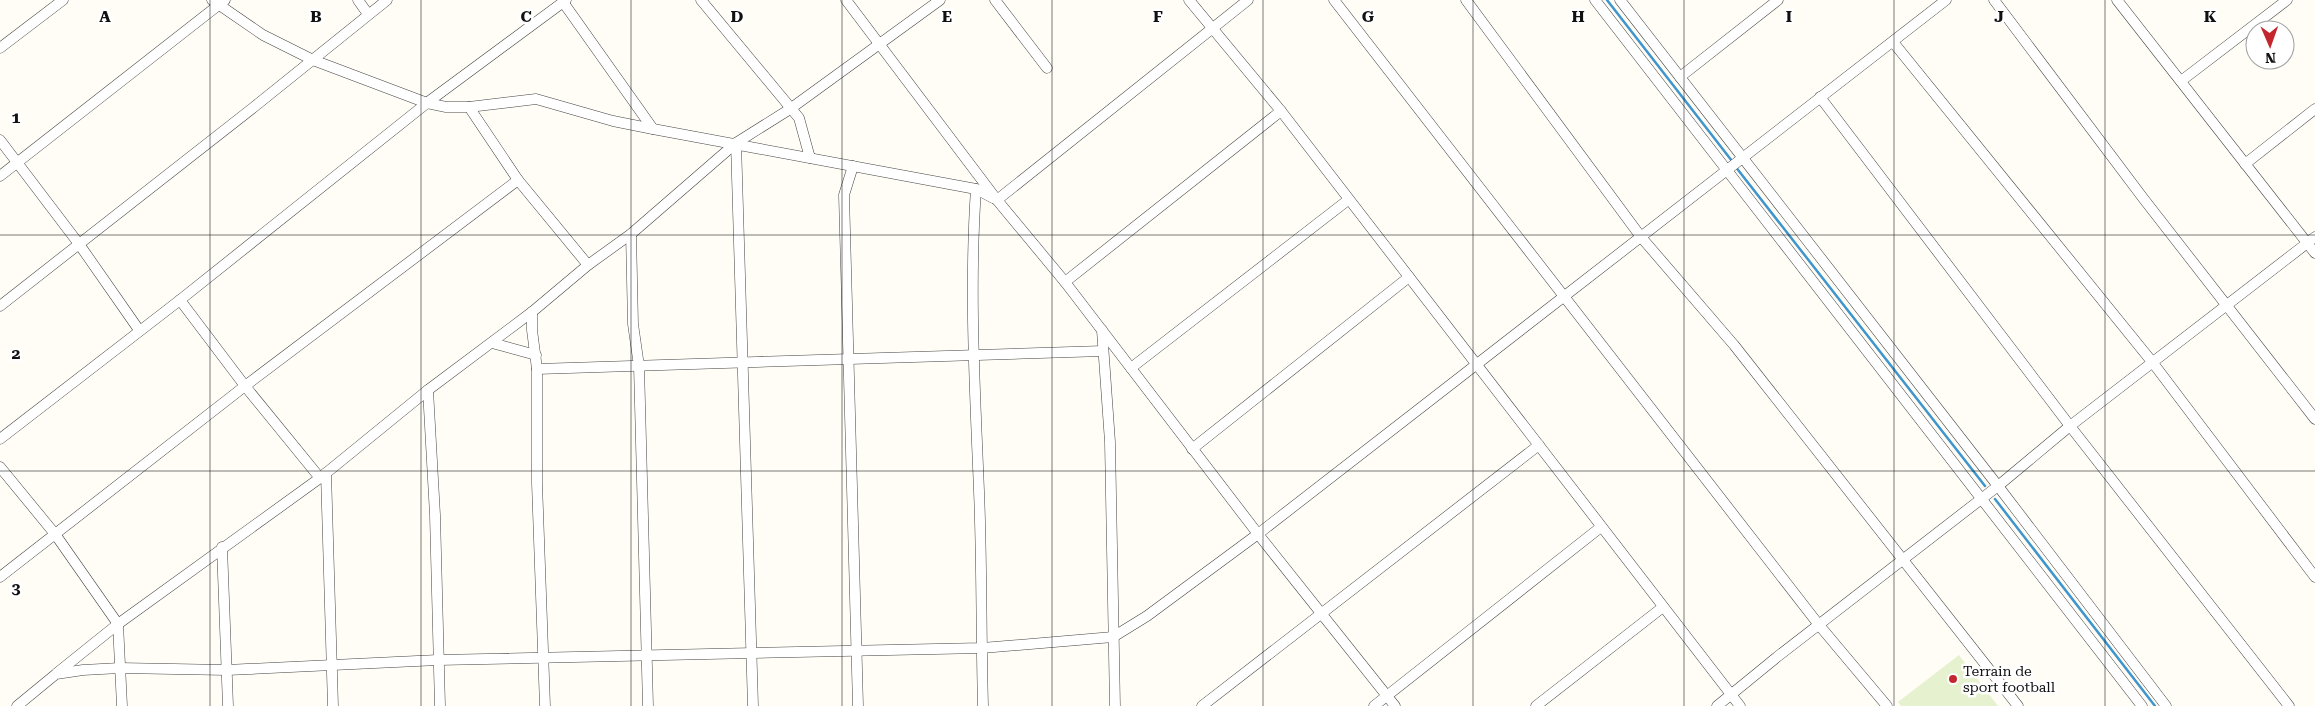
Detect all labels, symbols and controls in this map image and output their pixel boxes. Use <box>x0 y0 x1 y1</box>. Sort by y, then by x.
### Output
text: A <box>99 7 111 26</box>
text: B <box>310 7 322 26</box>
text: C <box>520 7 532 26</box>
text: D <box>731 7 744 26</box>
text: E <box>942 7 952 26</box>
text: F <box>1153 7 1163 26</box>
text: G <box>1362 7 1375 26</box>
text: H <box>1571 7 1585 26</box>
text: I <box>1786 7 1792 26</box>
text: J <box>1994 7 2004 26</box>
text: K <box>2204 7 2217 26</box>
north arrow <box>2245 20 2295 70</box>
text: N <box>2265 50 2276 66</box>
text: 1 <box>12 108 21 127</box>
text: 2 <box>12 344 21 363</box>
text: 3 <box>12 579 21 598</box>
place label: Terrain de sport football <box>1963 663 2056 695</box>
marker: Terrain de sport football <box>1947 673 1959 685</box>

